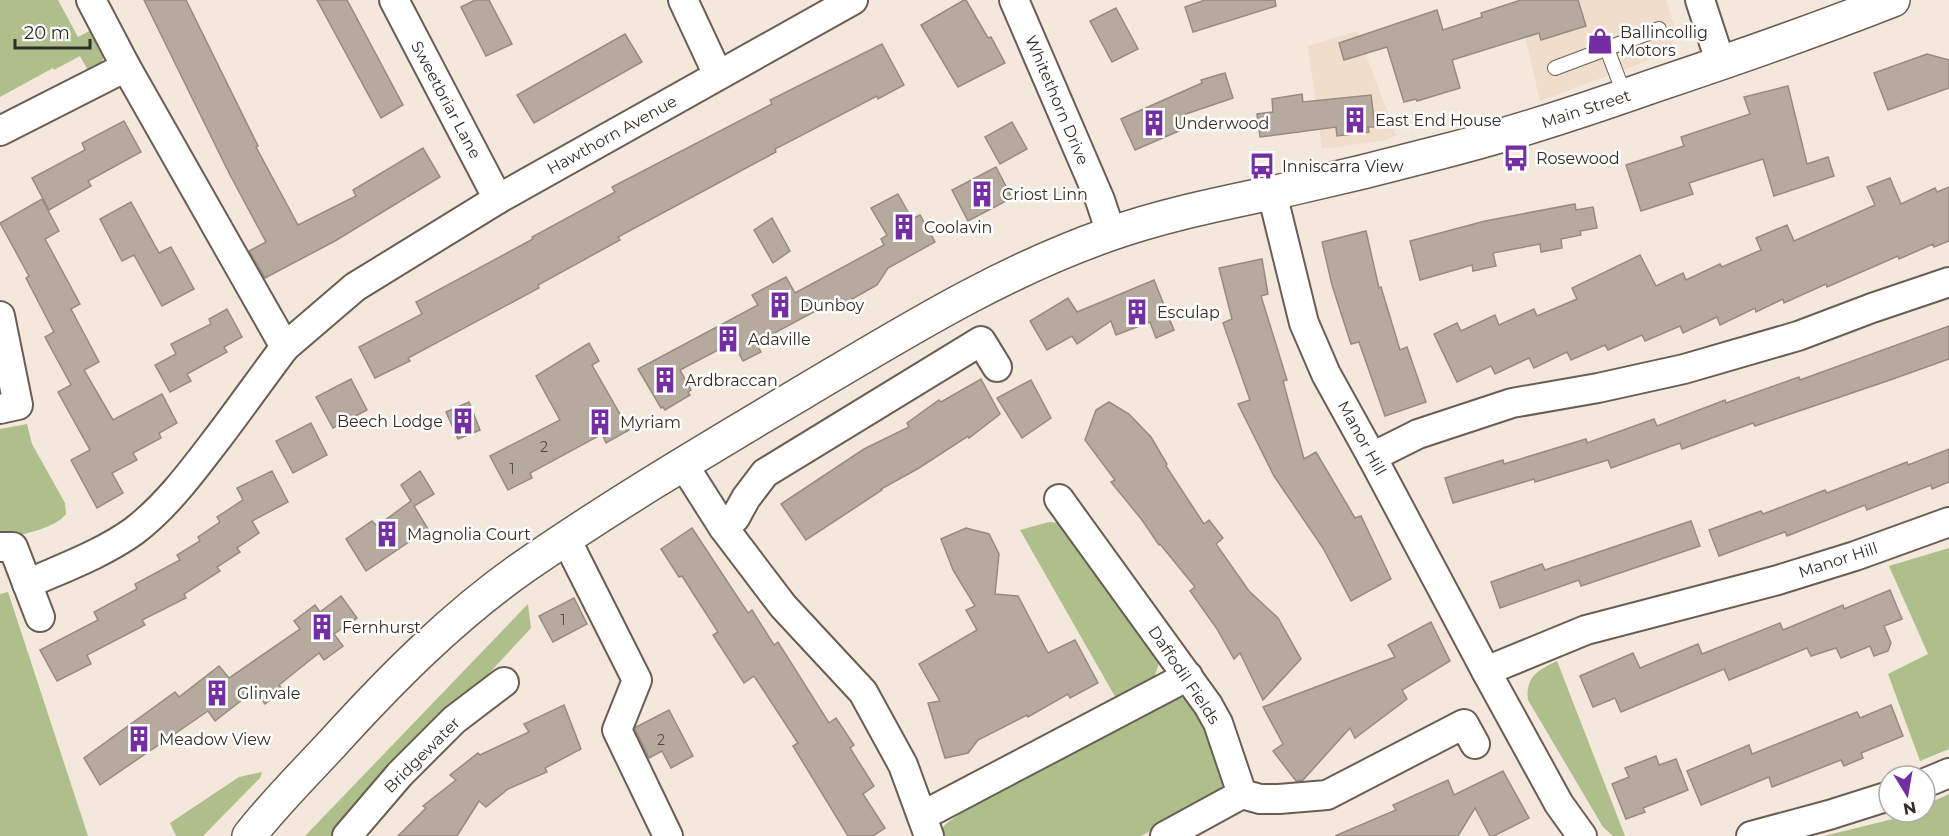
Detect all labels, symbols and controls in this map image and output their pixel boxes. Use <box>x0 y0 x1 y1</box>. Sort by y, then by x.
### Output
scale bar <box>15 12 90 50</box>
text: 20 m <box>24 22 70 44</box>
place label: Ballincollig Motors <box>1620 23 1708 60</box>
shop icon: Ballincollig Motors <box>1585 26 1615 56</box>
street label: Whitethorn Drive <box>1021 32 1093 168</box>
street label: Sweetbriar Lane <box>407 38 485 162</box>
street label: Main Street <box>1539 86 1633 132</box>
street label: Hawthorn Avenue <box>544 91 680 179</box>
building icon: East End House <box>1340 105 1370 135</box>
building icon: Underwood <box>1139 108 1169 138</box>
place label: East End House <box>1375 111 1501 130</box>
place label: Underwood <box>1174 114 1269 133</box>
bus stop icon: Rosewood <box>1501 143 1531 173</box>
place label: Rosewood <box>1536 149 1620 168</box>
bus stop icon: Inniscarra View <box>1247 151 1277 181</box>
place label: Inniscarra View <box>1282 157 1403 176</box>
building icon: Criost Linn <box>967 179 997 209</box>
place label: Criost Linn <box>1002 185 1088 204</box>
building icon: Coolavin <box>889 212 919 242</box>
place label: Coolavin <box>924 218 992 237</box>
building icon: Dunboy <box>765 290 795 320</box>
place label: Dunboy <box>800 296 864 315</box>
building icon: Esculap <box>1122 297 1152 327</box>
place label: Esculap <box>1157 303 1220 322</box>
building icon: Adaville <box>713 324 743 354</box>
place label: Adaville <box>748 330 811 349</box>
building icon: Ardbraccan <box>650 365 680 395</box>
place label: Ardbraccan <box>685 371 778 390</box>
street label: Manor Hill <box>1334 397 1390 479</box>
building icon: Beech Lodge <box>448 406 478 436</box>
building icon: Myriam <box>585 407 615 437</box>
place label: Beech Lodge <box>337 412 443 431</box>
place label: Myriam <box>620 413 681 432</box>
house number: 2 <box>540 438 548 456</box>
house number: 1 <box>509 460 515 478</box>
building icon: Magnolia Court <box>372 519 402 549</box>
place label: Magnolia Court <box>407 525 531 544</box>
street label: Manor Hill <box>1796 538 1880 582</box>
house number: 1 <box>560 611 566 629</box>
building icon: Fernhurst <box>307 612 337 642</box>
place label: Fernhurst <box>342 618 421 637</box>
street label: Daffodil Fields <box>1144 622 1224 728</box>
building icon: Glinvale <box>202 678 232 708</box>
place label: Glinvale <box>237 684 300 703</box>
street label: Bridgewater <box>380 713 464 797</box>
building icon: Meadow View <box>124 724 154 754</box>
place label: Meadow View <box>159 730 271 749</box>
house number: 2 <box>657 731 665 749</box>
north arrow <box>1877 764 1937 824</box>
text: N <box>1902 798 1918 819</box>

